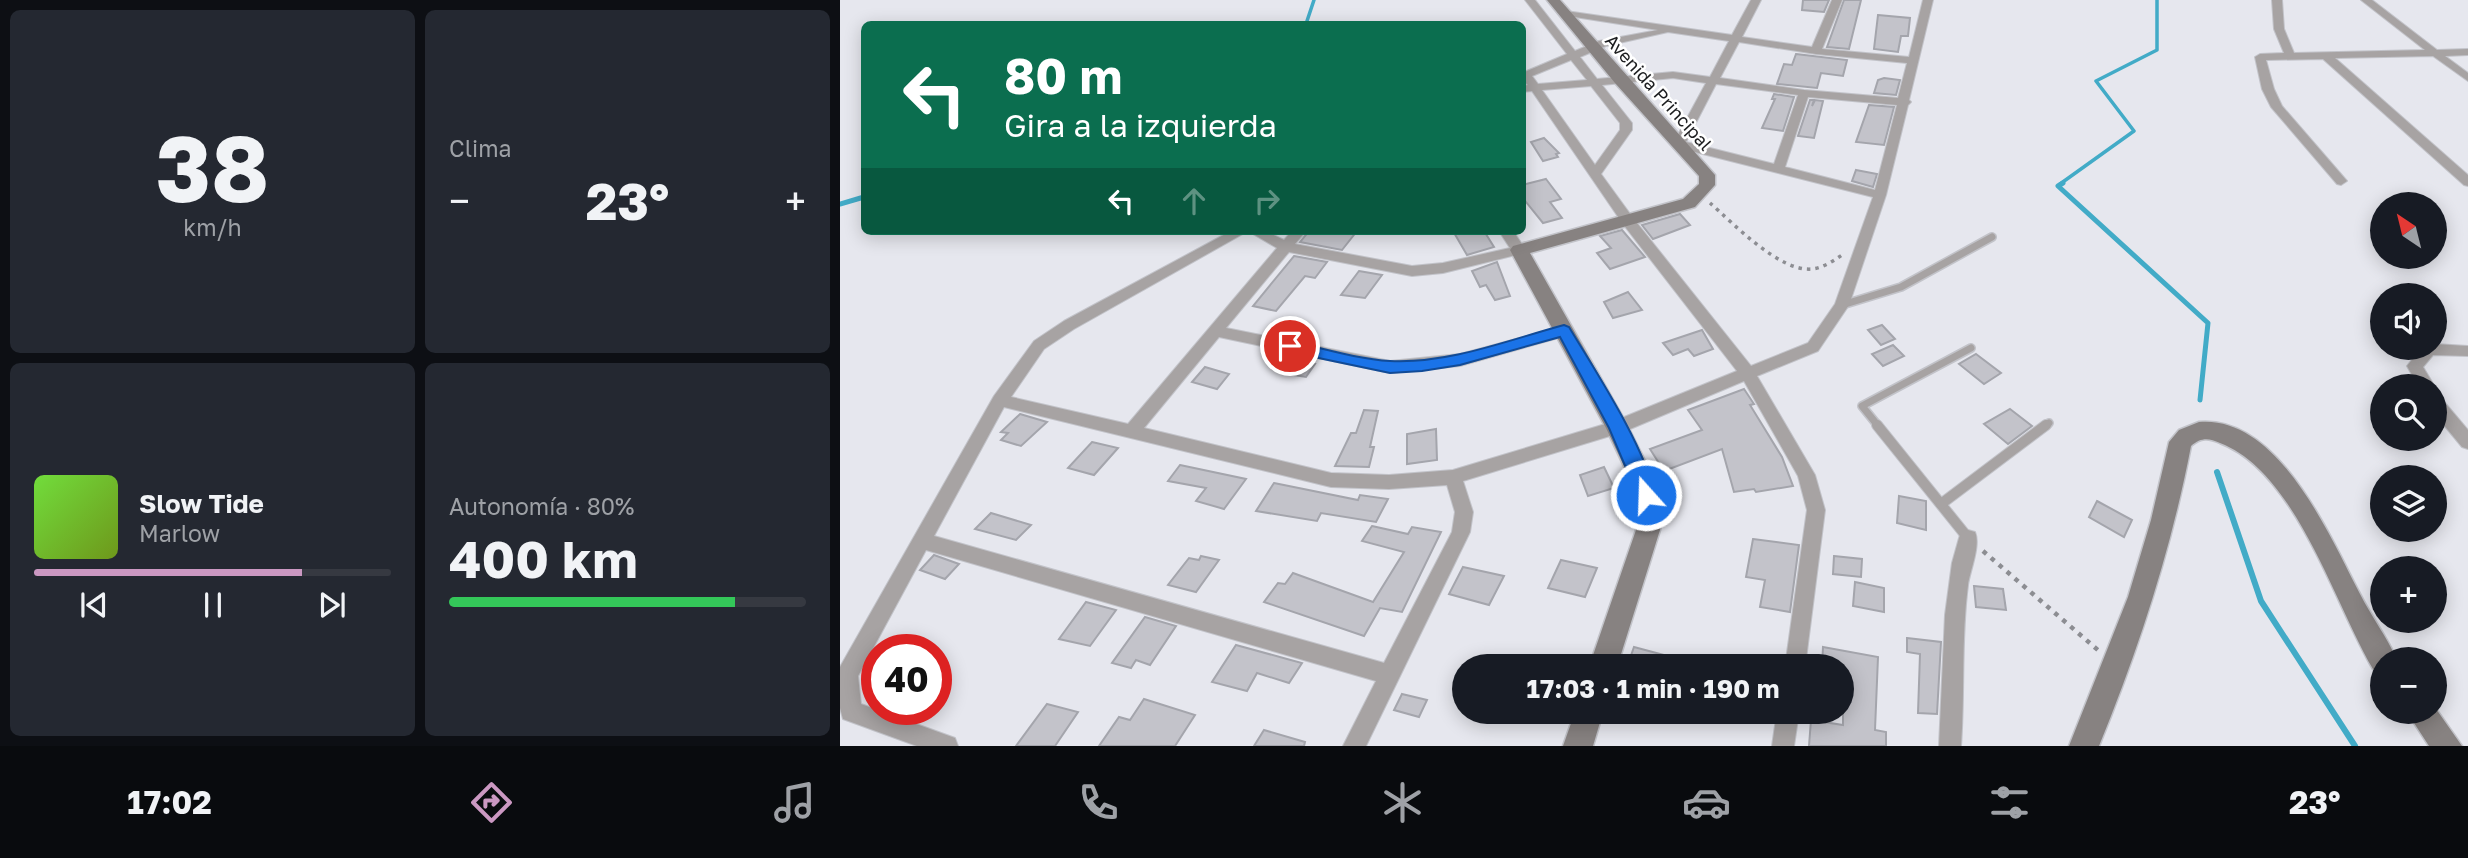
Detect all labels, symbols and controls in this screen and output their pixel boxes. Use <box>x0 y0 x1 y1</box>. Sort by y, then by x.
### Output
street label: Avenida Principal <box>1601 29 1717 155</box>
text: 80 m <box>1004 46 1122 105</box>
icon: left <box>889 49 980 140</box>
text: Gira a la izquierda <box>1004 106 1277 144</box>
text: 38 <box>156 113 269 222</box>
text: Clima <box>449 134 512 162</box>
text: 23° <box>586 169 669 231</box>
text: − <box>449 178 470 223</box>
text: + <box>785 178 806 223</box>
icon: left <box>1102 182 1140 220</box>
icon: ahead <box>1175 182 1213 220</box>
icon: right <box>1248 182 1286 220</box>
north arrow <box>2370 192 2446 270</box>
map controls <box>2370 192 2447 724</box>
text: km/h <box>183 213 242 241</box>
button: sound <box>2370 283 2447 360</box>
pin <box>1260 316 1320 376</box>
icon: arrive <box>1271 327 1309 365</box>
button: search <box>2370 374 2447 451</box>
position arrow <box>1609 458 1683 532</box>
button: layers <box>2370 465 2447 542</box>
text: Slow Tide <box>139 488 264 519</box>
text: Autonomía · 80% <box>449 492 634 520</box>
text: Marlow <box>139 519 220 547</box>
text: 400 km <box>449 527 638 589</box>
button: + <box>2370 556 2447 633</box>
icon: previous <box>75 586 113 624</box>
icon: pause <box>194 586 232 624</box>
icon: next <box>313 586 351 624</box>
speed limit sign: 40 <box>861 634 952 725</box>
button: − <box>2370 647 2447 724</box>
text: 17:03 · 1 min · 190 m <box>1527 673 1779 704</box>
icon: directions <box>467 778 516 827</box>
icon: music <box>770 778 819 827</box>
icon: phone <box>1074 778 1123 827</box>
icon: climate <box>1378 778 1427 827</box>
icon: car <box>1682 778 1731 827</box>
icon: filters <box>1985 778 2034 827</box>
text: 17:02 <box>127 783 212 821</box>
text: 23° <box>2289 783 2341 821</box>

